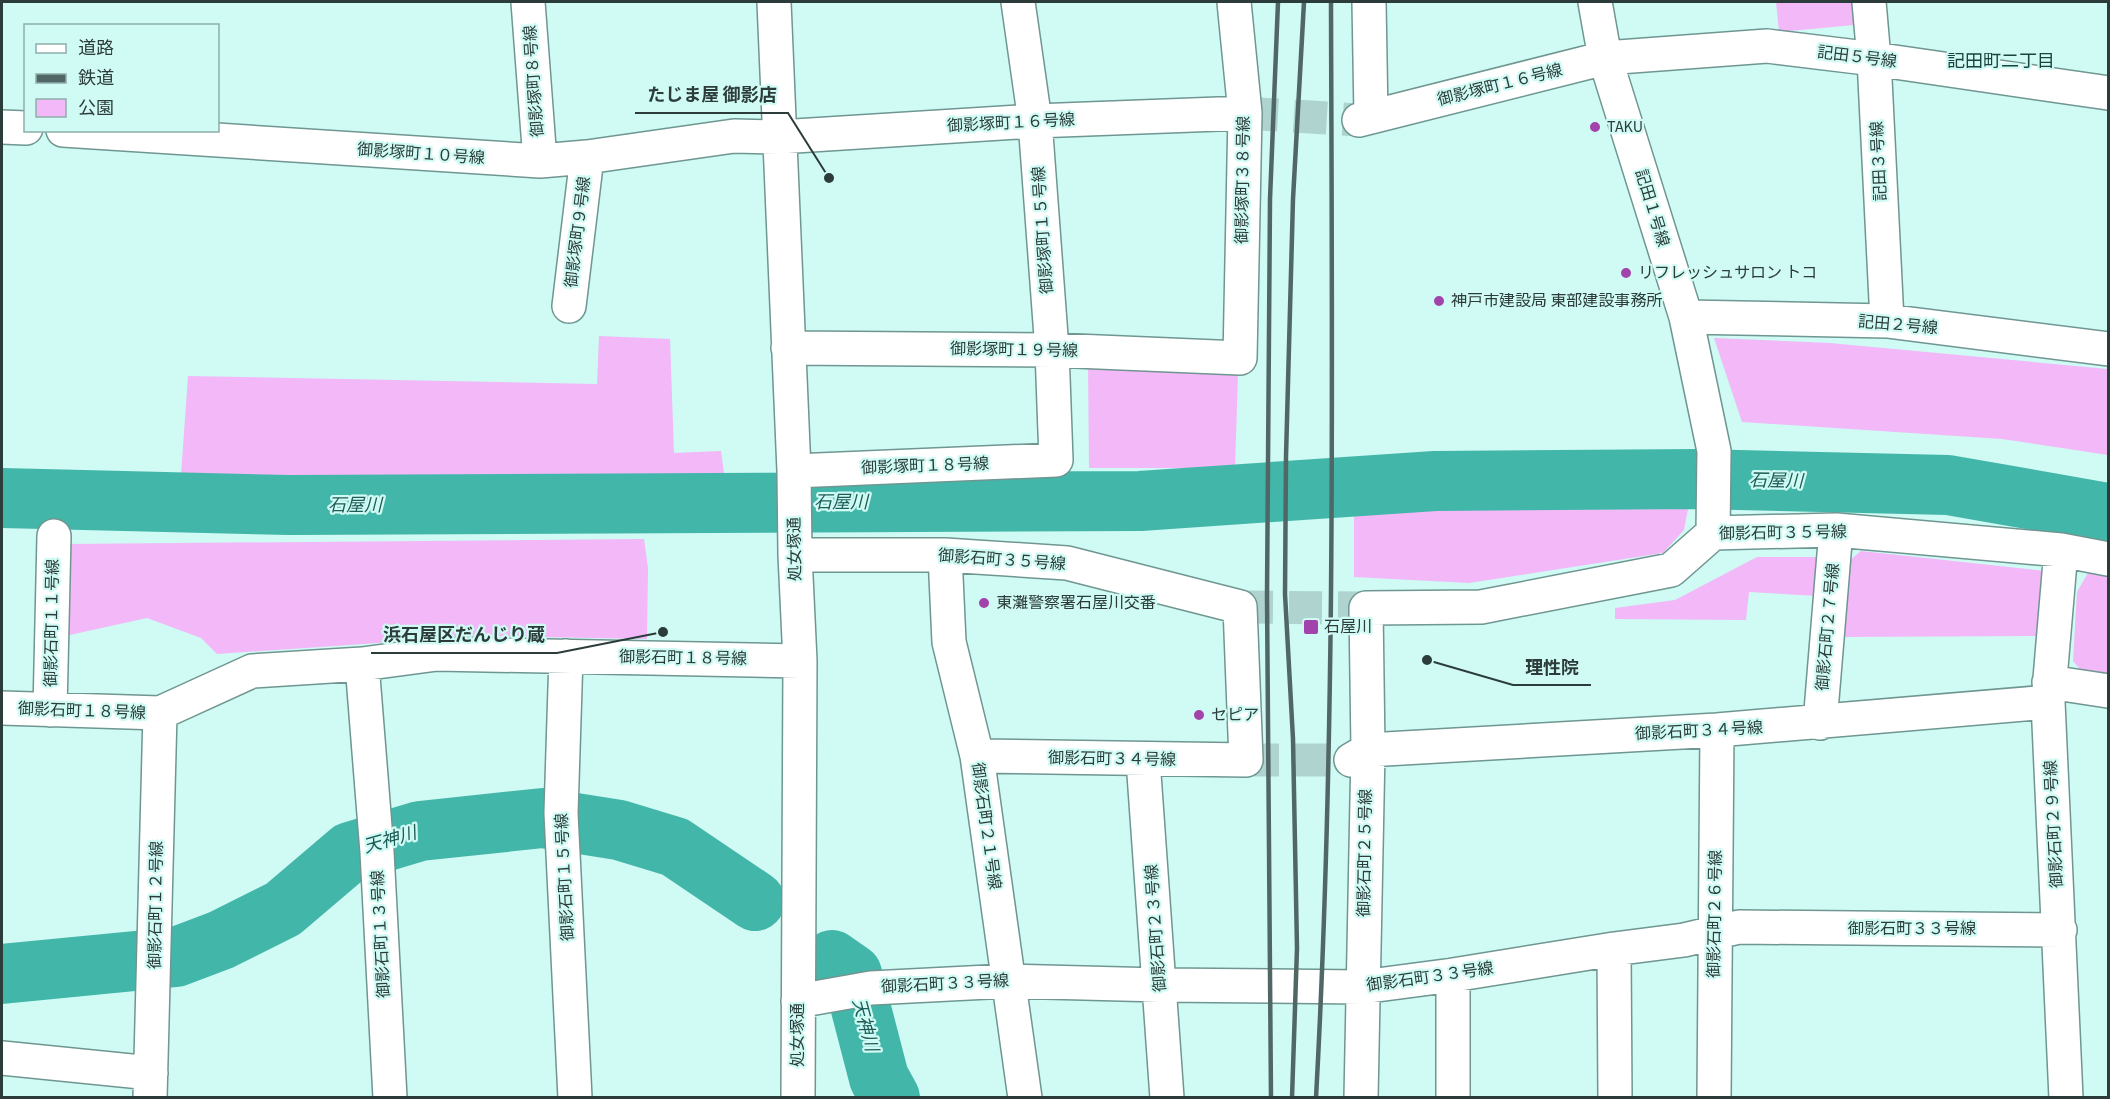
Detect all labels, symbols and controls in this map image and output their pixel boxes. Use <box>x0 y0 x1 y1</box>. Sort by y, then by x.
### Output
legend <box>24 24 219 132</box>
street label: 御影塚町８号線 <box>519 24 549 138</box>
text: 道路 <box>78 36 114 61</box>
street label: 記田５号線 <box>1816 41 1898 73</box>
district label: 記田町二丁目 <box>1947 49 2055 74</box>
street label: 御影塚町１６号線 <box>1435 59 1565 111</box>
text: 鉄道 <box>78 66 114 91</box>
callout: たじま屋 御影店 <box>635 77 788 113</box>
text: たじま屋 御影店 <box>647 83 777 108</box>
text: 公園 <box>78 96 114 121</box>
street label: 御影塚町１６号線 <box>947 109 1075 137</box>
street label: 御影塚町３８号線 <box>1231 116 1255 244</box>
place label: TAKU <box>1607 116 1643 138</box>
marker: TAKU <box>1588 120 1602 134</box>
street label: 記田３号線 <box>1866 120 1892 202</box>
street label: 御影塚町１０号線 <box>356 139 486 169</box>
street label: 御影塚町１５号線 <box>1028 165 1058 295</box>
street label: 記田１号線 <box>1630 167 1674 249</box>
street label: 御影塚町９号線 <box>560 175 596 289</box>
place label: リフレッシュサロン トコ <box>1638 262 1817 284</box>
marker: リフレッシュサロン トコ <box>1619 266 1633 280</box>
place label: 神戸市建設局 東部建設事務所 <box>1451 290 1662 312</box>
marker: 神戸市建設局 東部建設事務所 <box>1432 294 1446 308</box>
street label: 記田２号線 <box>1857 311 1939 339</box>
street label: 御影塚町１９号線 <box>950 338 1078 362</box>
street label: 御影塚町１８号線 <box>861 453 989 479</box>
water label: 石屋川 <box>1749 468 1805 494</box>
water label: 石屋川 <box>814 490 870 515</box>
water label: 石屋川 <box>328 493 384 518</box>
street label: 処女塚通 <box>783 517 807 581</box>
street label: 御影石町３５号線 <box>1719 521 1847 545</box>
street label: 御影石町３５号線 <box>937 545 1067 575</box>
street label: 御影石町１１号線 <box>40 559 64 687</box>
street label: 御影石町２７号線 <box>1811 562 1845 692</box>
place label: 東灘警察署石屋川交番 <box>996 592 1156 614</box>
marker: 東灘警察署石屋川交番 <box>977 596 991 610</box>
place label: 石屋川 <box>1324 616 1372 638</box>
callout: 浜石屋区だんじり蔵 <box>371 617 557 653</box>
marker: 石屋川 <box>1302 618 1320 636</box>
text: 浜石屋区だんじり蔵 <box>383 623 545 648</box>
street label: 御影石町１８号線 <box>619 646 747 670</box>
callout: 理性院 <box>1513 649 1591 685</box>
text: 理性院 <box>1525 656 1579 681</box>
street label: 御影石町１８号線 <box>18 698 146 724</box>
place label: セピア <box>1211 704 1259 726</box>
marker: セピア <box>1192 708 1206 722</box>
street label: 御影石町３４号線 <box>1635 717 1763 745</box>
street label: 御影石町３４号線 <box>1048 747 1176 771</box>
street label: 御影石町２９号線 <box>2040 760 2068 888</box>
street label: 御影石町２１号線 <box>966 761 1006 891</box>
street label: 御影石町２５号線 <box>1353 789 1377 917</box>
street label: 御影石町１５号線 <box>551 813 579 941</box>
water label: 天神川 <box>361 820 421 859</box>
street label: 御影石町１２号線 <box>144 841 168 969</box>
street label: 御影石町２６号線 <box>1703 850 1727 978</box>
street label: 御影石町２３号線 <box>1141 863 1171 993</box>
street label: 御影石町１３号線 <box>367 870 395 998</box>
street label: 御影石町３３号線 <box>1848 918 1976 940</box>
street label: 御影石町３３号線 <box>1365 957 1495 997</box>
street label: 御影石町３３号線 <box>881 970 1009 998</box>
water label: 天神川 <box>846 996 885 1056</box>
street label: 処女塚通 <box>787 1003 809 1067</box>

